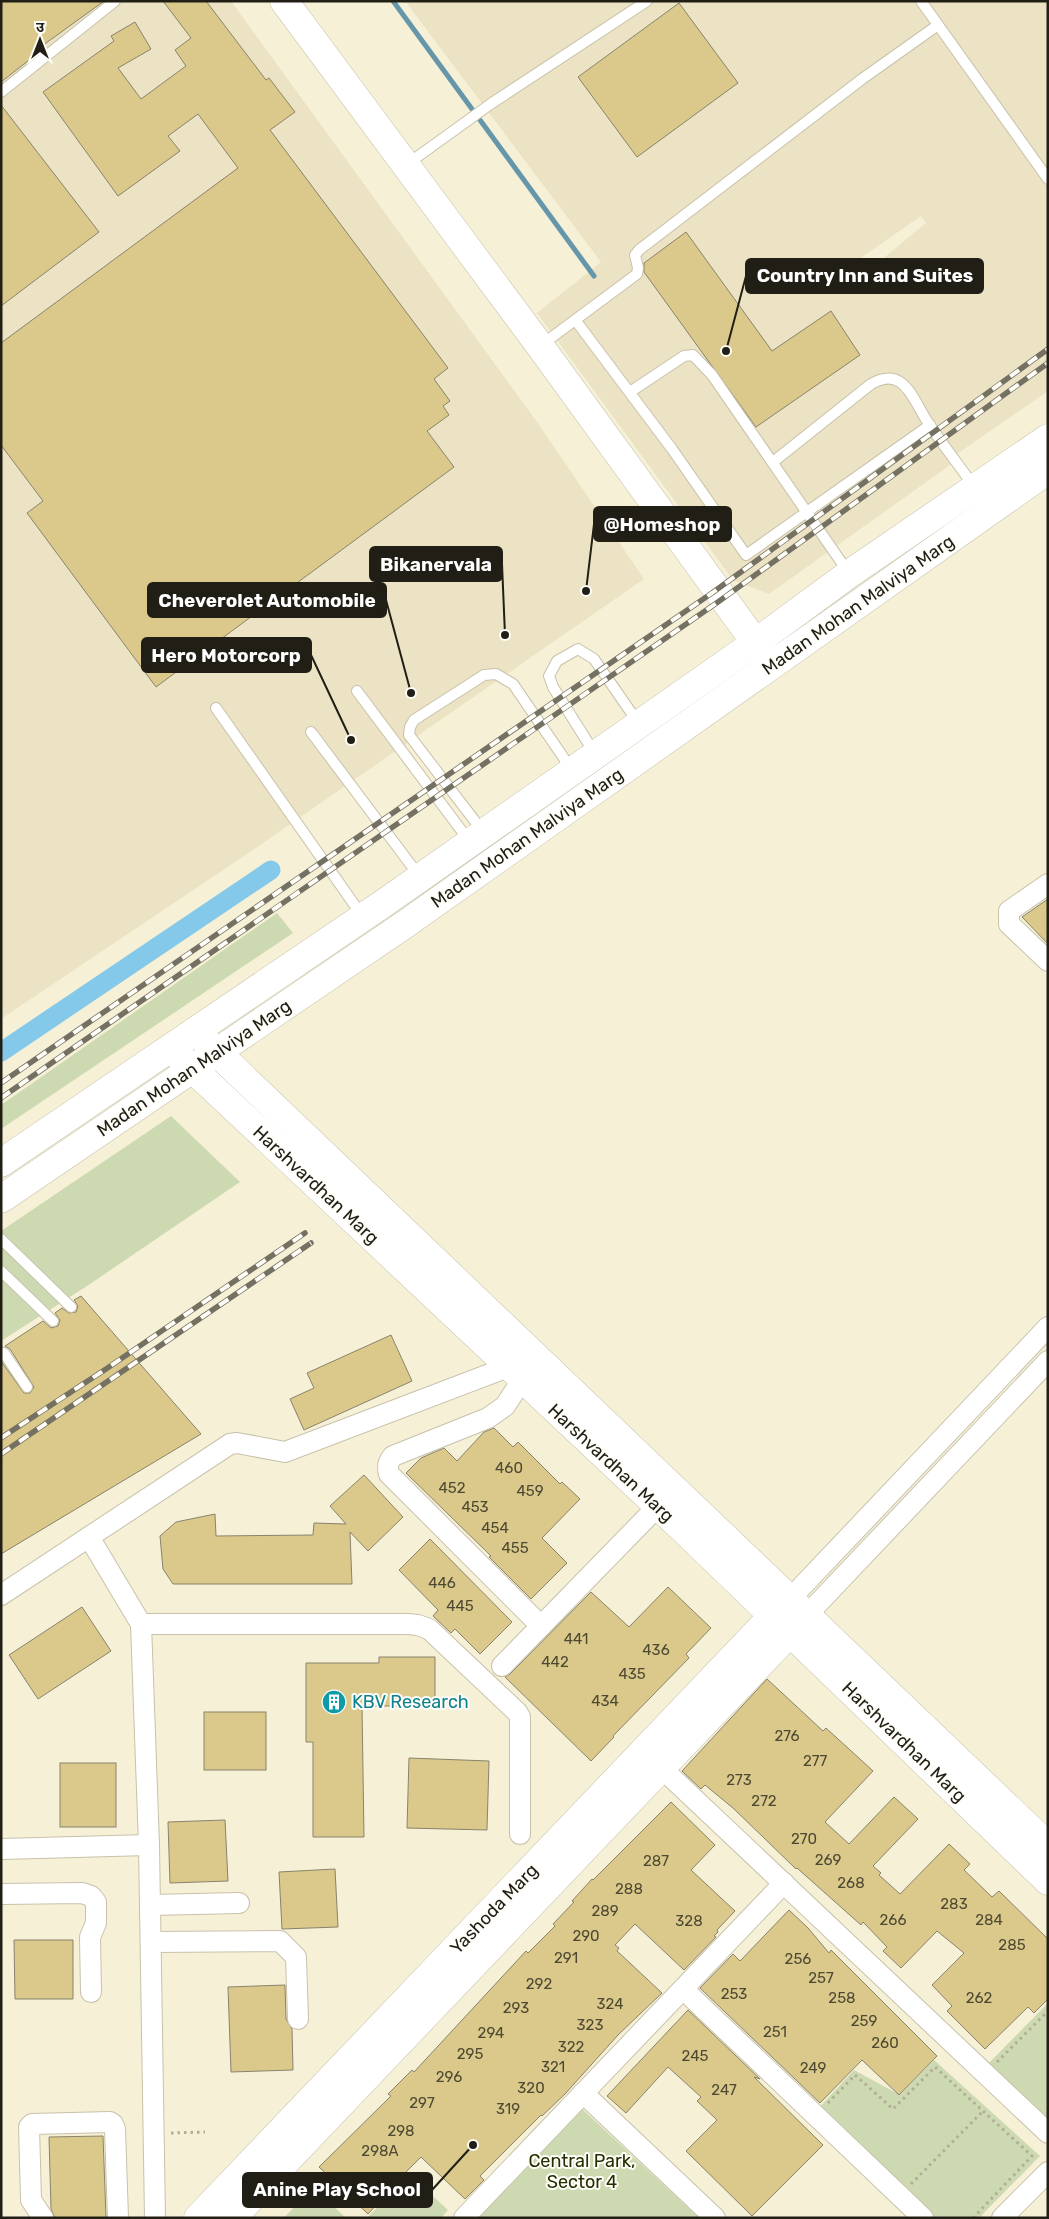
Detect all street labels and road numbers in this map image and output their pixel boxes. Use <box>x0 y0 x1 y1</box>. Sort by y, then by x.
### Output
street label: Madan Mohan Malviya Marg <box>758 530 958 680</box>
street label: Madan Mohan Malviya Marg <box>427 763 627 913</box>
street label: Madan Mohan Malviya Marg <box>93 995 295 1141</box>
street label: Harshvardhan Marg <box>248 1121 384 1249</box>
street label: Harshvardhan Marg <box>543 1399 679 1527</box>
street label: Harshvardhan Marg <box>837 1677 971 1807</box>
street label: Yashoda Marg <box>445 1859 543 1959</box>

